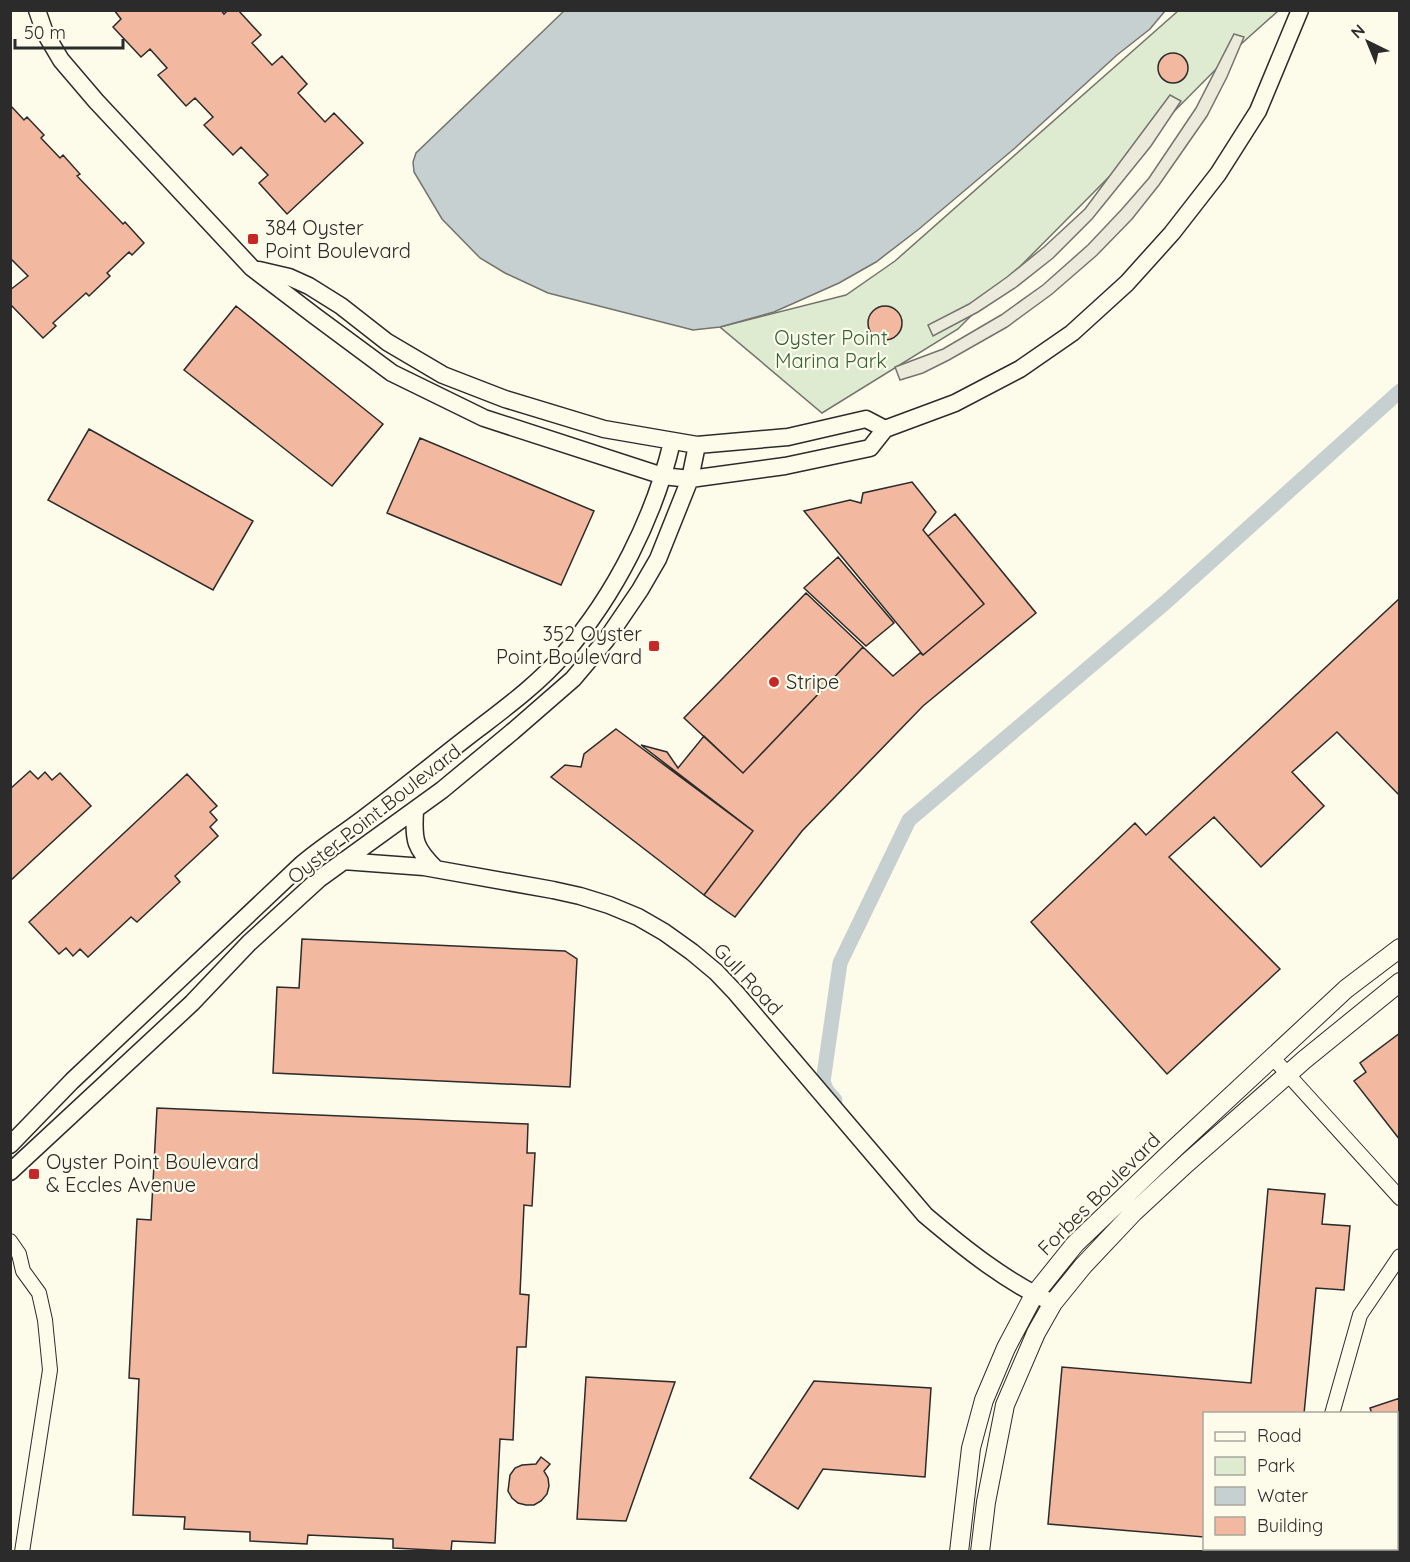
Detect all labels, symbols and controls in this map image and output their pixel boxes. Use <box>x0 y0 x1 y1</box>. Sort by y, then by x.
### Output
scale bar <box>15 12 123 50</box>
north arrow <box>1338 12 1398 72</box>
text: N <box>1347 20 1369 42</box>
text: 50 m <box>24 21 66 44</box>
place label: 384 Oyster Point Boulevard <box>265 215 411 263</box>
marker: 384 Oyster Point Boulevard <box>246 232 260 246</box>
park label: Oyster Point Marina Park <box>774 325 888 373</box>
place label: 352 Oyster Point Boulevard <box>496 621 642 669</box>
marker: 352 Oyster Point Boulevard <box>647 639 661 653</box>
place label: Stripe <box>786 669 839 694</box>
marker: Stripe <box>767 675 781 689</box>
street label: Oyster Point Boulevard <box>282 738 465 889</box>
street label: Gull Road <box>709 937 788 1020</box>
street label: Forbes Boulevard <box>1032 1127 1165 1260</box>
place label: Oyster Point Boulevard & Eccles Avenue <box>46 1149 259 1197</box>
marker: Oyster Point Boulevard & Eccles Avenue <box>27 1167 41 1181</box>
legend <box>1203 1412 1398 1550</box>
text: Road <box>1257 1424 1302 1447</box>
text: Park <box>1257 1454 1295 1477</box>
text: Water <box>1257 1484 1308 1507</box>
text: Building <box>1257 1514 1323 1537</box>

